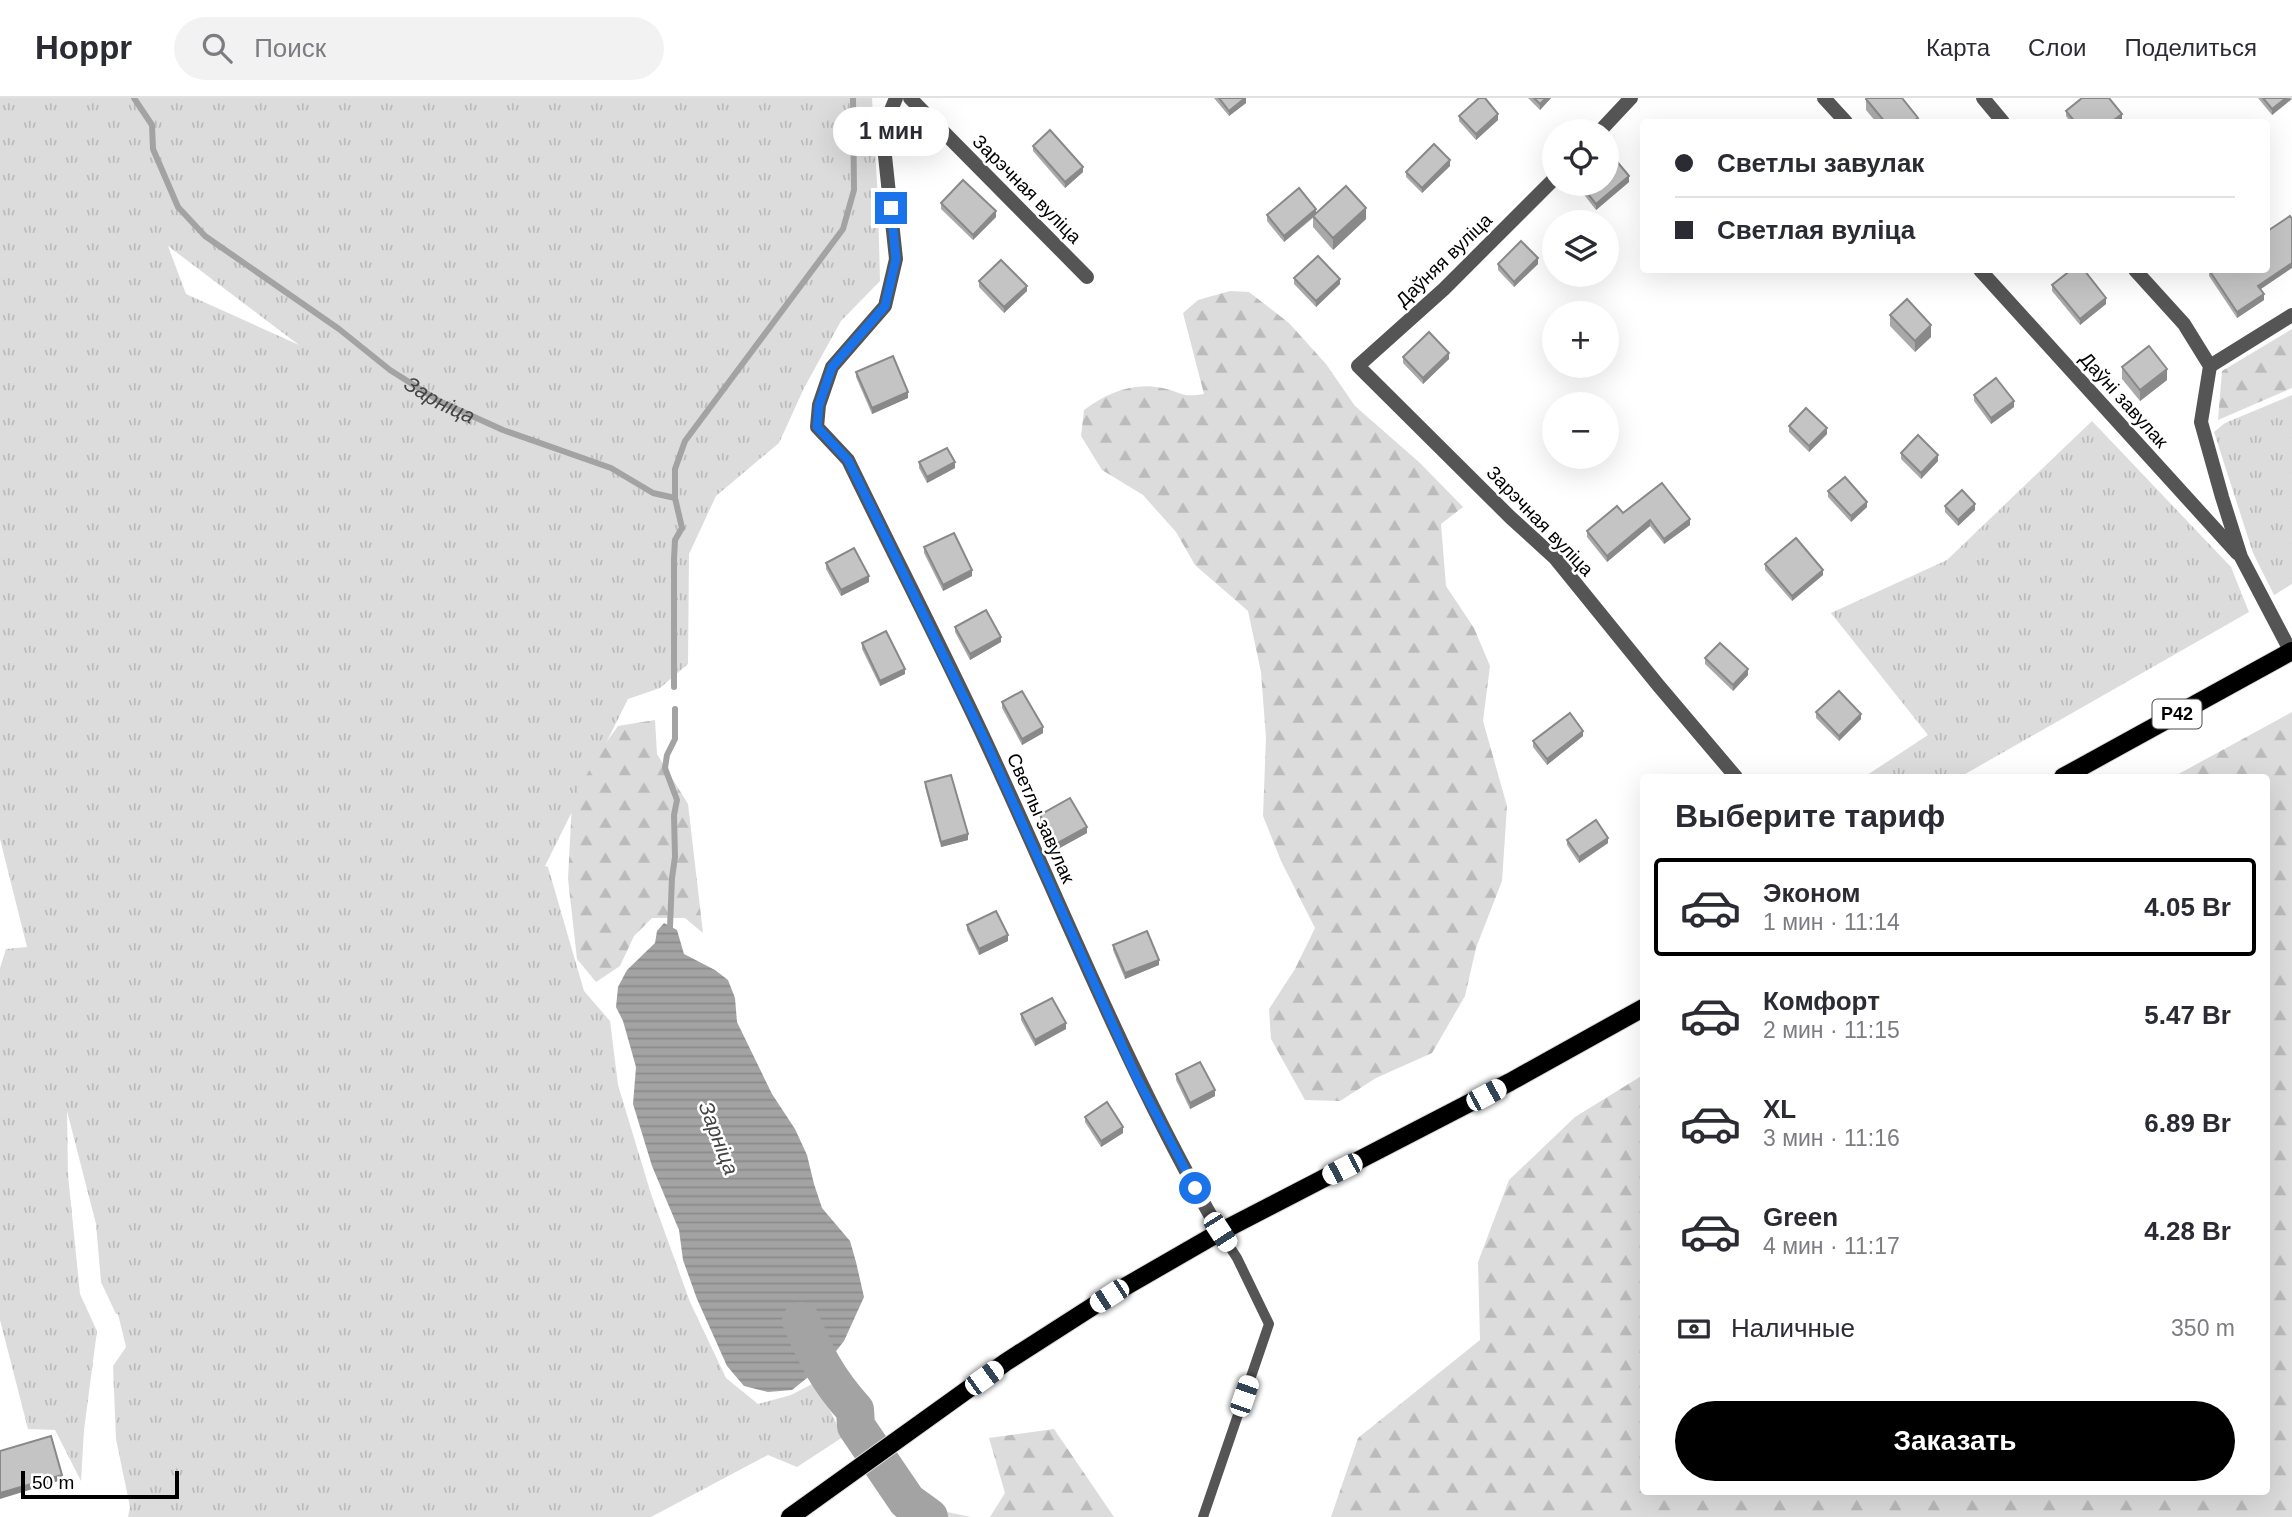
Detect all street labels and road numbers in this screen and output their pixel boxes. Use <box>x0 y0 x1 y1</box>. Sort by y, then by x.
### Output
street label: Зарэчная вуліца <box>969 131 1086 248</box>
street label: Даўняя вуліца <box>1392 209 1496 311</box>
street label: Даўні завулак <box>2076 348 2173 452</box>
street label: Зарэчная вуліца <box>1482 462 1598 581</box>
road number: Р42 <box>2152 700 2202 728</box>
street label: Светлы завулак <box>1003 750 1079 887</box>

